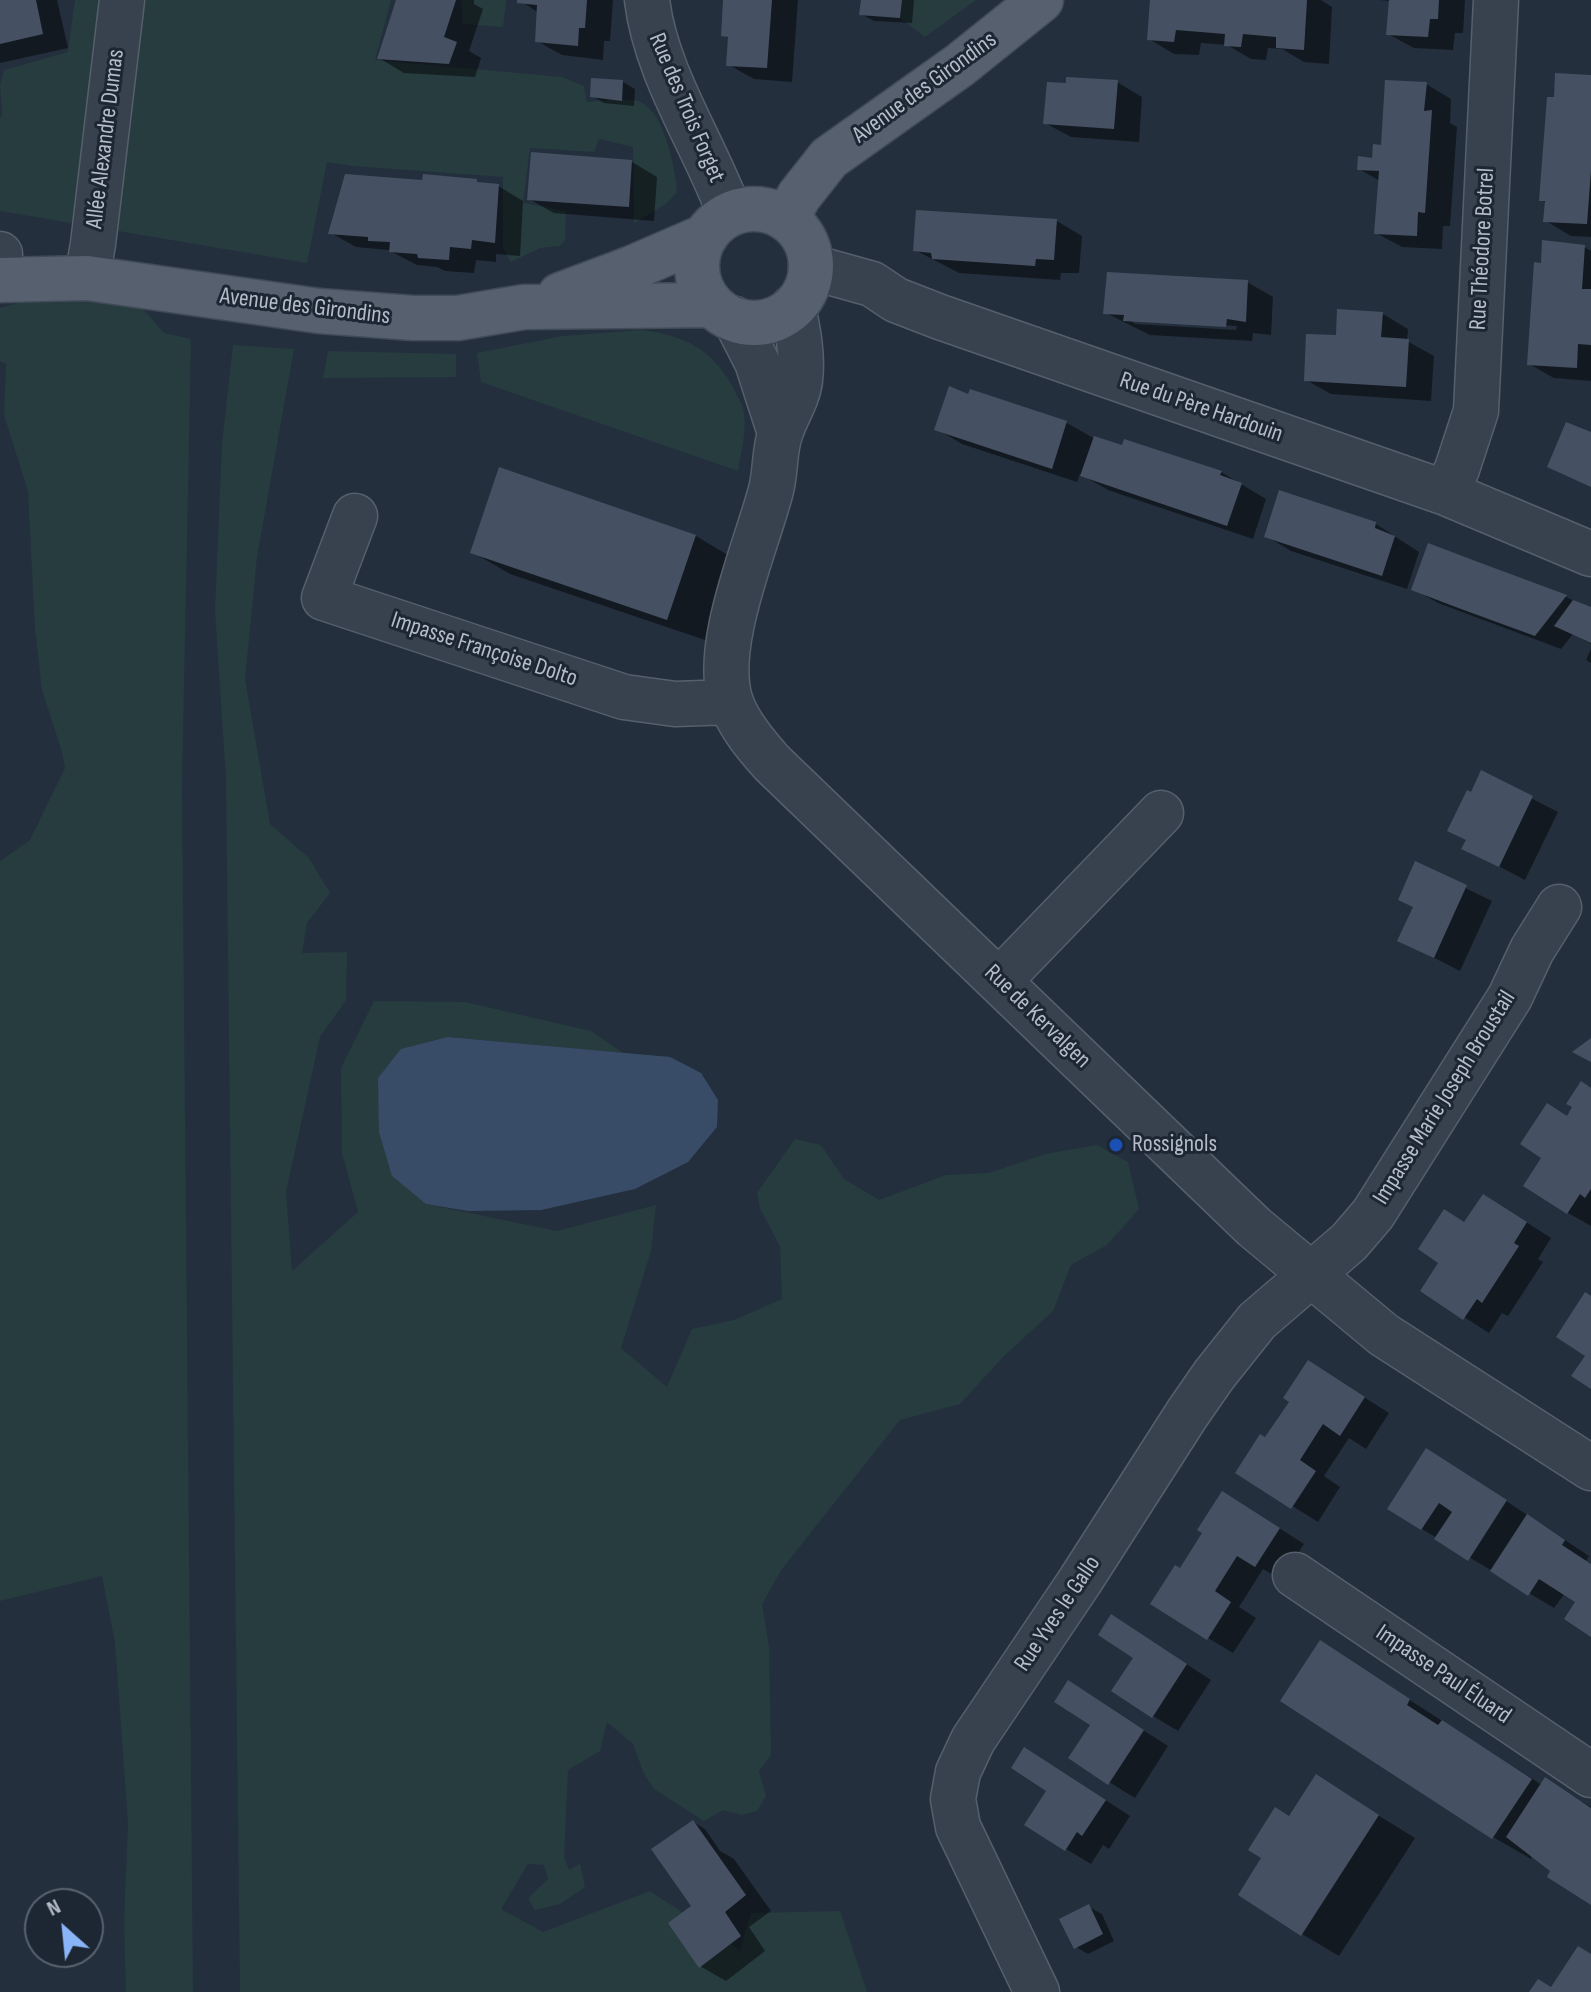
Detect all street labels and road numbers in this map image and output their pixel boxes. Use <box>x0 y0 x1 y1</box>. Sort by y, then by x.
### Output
street label: Avenue des Girondins <box>847 26 1003 150</box>
street label: Rue des Trois Forget <box>642 29 730 187</box>
street label: Allée Alexandre Dumas <box>81 48 131 230</box>
street label: Rue Théodore Botrel <box>1464 167 1502 331</box>
street label: Avenue des Girondins <box>218 282 392 332</box>
street label: Rue du Père Hardouin <box>1116 367 1286 449</box>
street label: Impasse Françoise Dolto <box>387 606 581 694</box>
street label: Rue de Kervalgen <box>978 959 1096 1075</box>
street label: Impasse Marie Joseph Broustail <box>1367 986 1523 1210</box>
street label: Rue Yves le Gallo <box>1009 1551 1107 1677</box>
street label: Impasse Paul Éluard <box>1370 1619 1516 1731</box>

